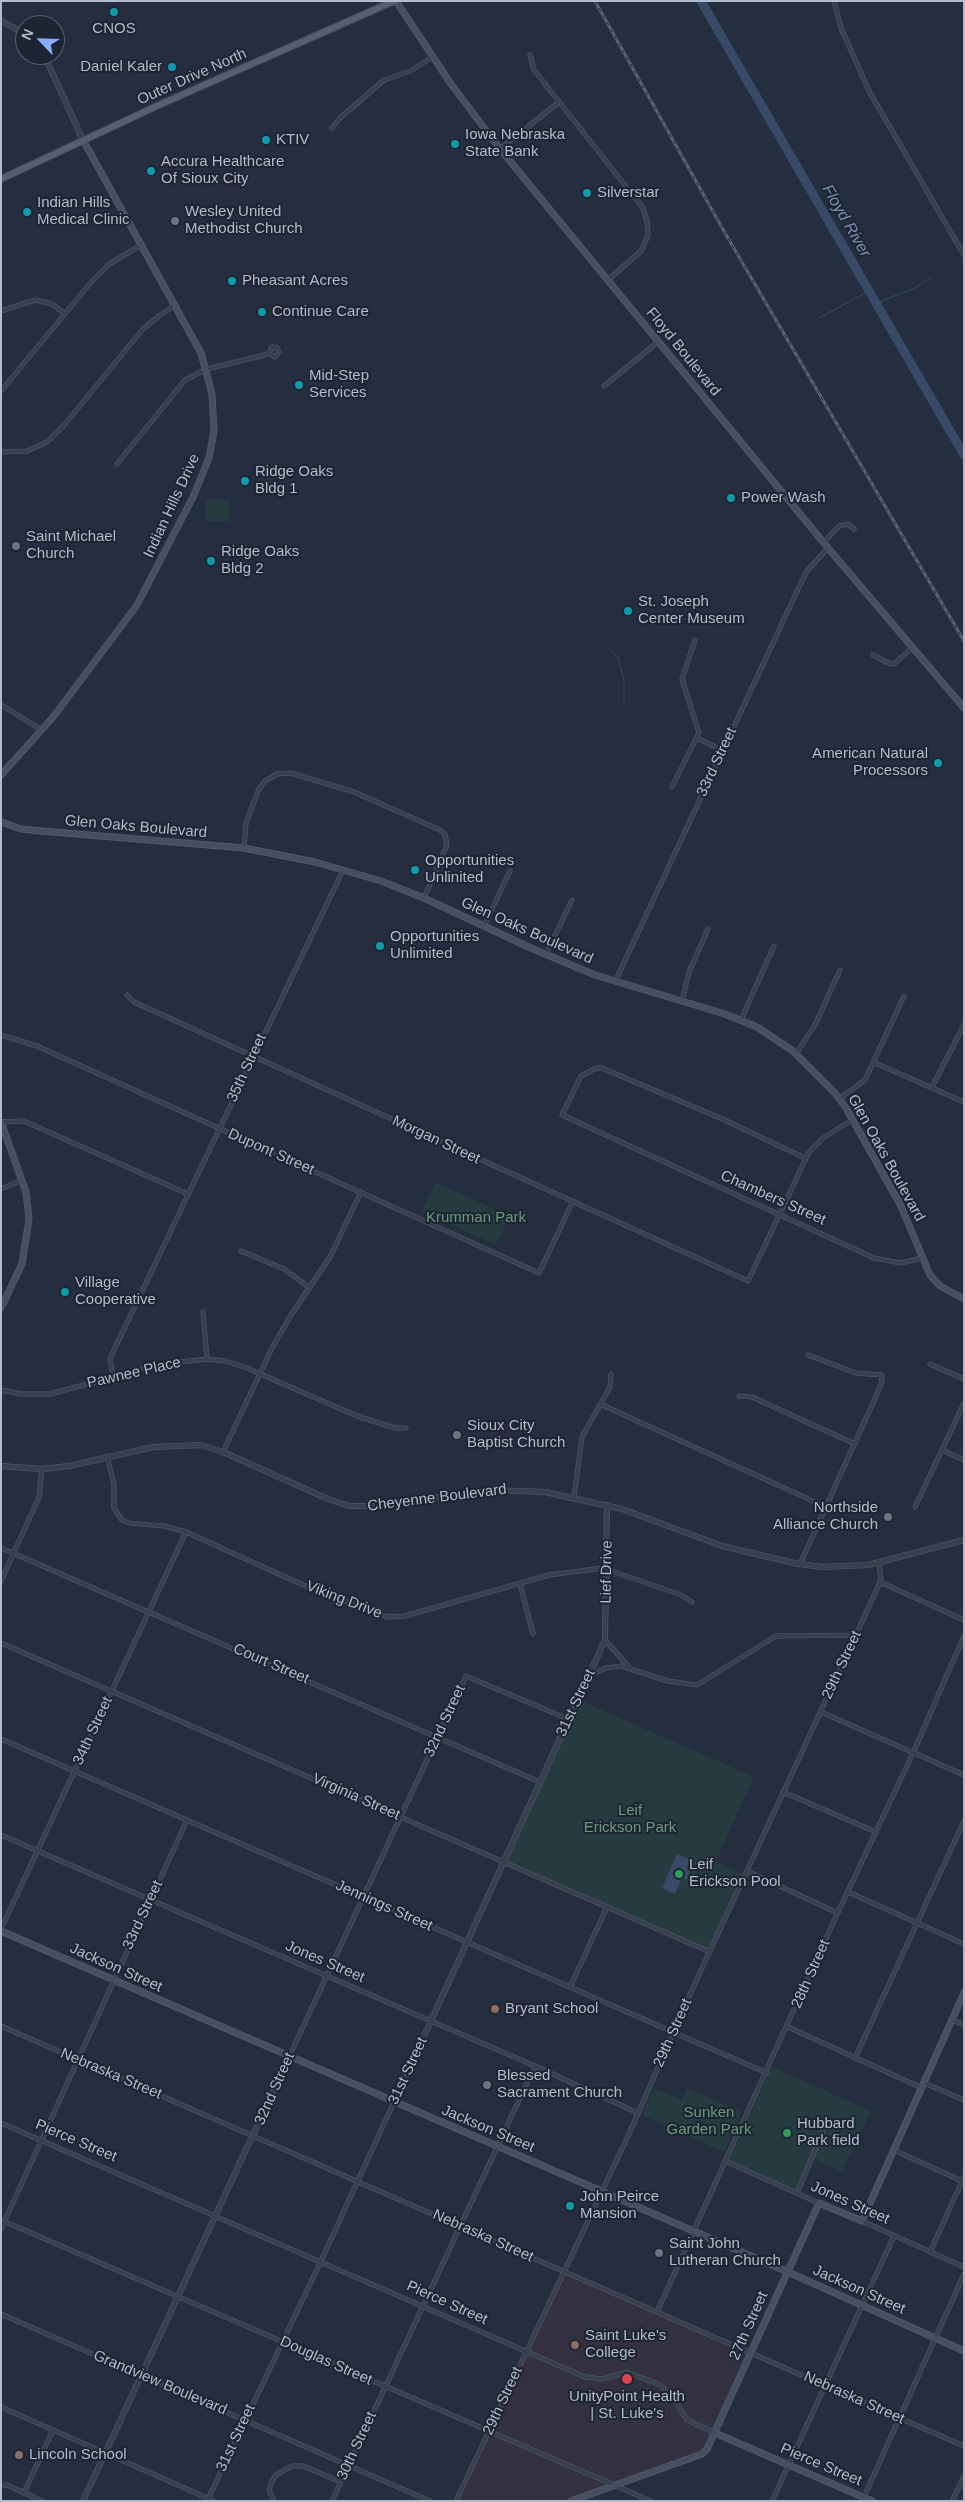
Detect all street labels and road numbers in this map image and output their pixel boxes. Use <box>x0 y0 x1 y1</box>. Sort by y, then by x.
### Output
street label: Outer Drive North <box>135 45 249 109</box>
street label: Floyd Boulevard <box>642 304 724 400</box>
street label: Indian Hills Drive <box>140 451 204 561</box>
street label: 33rd Street <box>693 725 741 799</box>
street label: Glen Oaks Boulevard <box>64 812 208 842</box>
street label: Glen Oaks Boulevard <box>458 894 596 968</box>
street label: 35th Street <box>223 1031 271 1105</box>
street label: Glen Oaks Boulevard <box>844 1091 928 1225</box>
street label: Morgan Street <box>389 1112 483 1168</box>
street label: Dupont Street <box>225 1125 317 1179</box>
street label: Chambers Street <box>718 1167 828 1229</box>
street label: Pawnee Place <box>85 1353 183 1393</box>
street label: Cheyenne Boulevard <box>366 1481 508 1515</box>
street label: Lief Drive <box>597 1540 617 1604</box>
street label: Viking Drive <box>304 1577 384 1623</box>
street label: 29th Street <box>818 1628 866 1702</box>
street label: Court Street <box>230 1640 312 1688</box>
street label: 31st Street <box>553 1666 599 1740</box>
street label: 32nd Street <box>420 1682 470 1760</box>
street label: 34th Street <box>69 1694 117 1768</box>
street label: Virginia Street <box>309 1770 403 1824</box>
street label: Jennings Street <box>333 1877 435 1935</box>
street label: 33rd Street <box>119 1878 167 1952</box>
street label: Jones Street <box>283 1937 367 1987</box>
street label: 28th Street <box>788 1937 834 2011</box>
street label: Jackson Street <box>67 1940 165 1996</box>
street label: 29th Street <box>650 1996 696 2070</box>
street label: 31st Street <box>385 2034 431 2108</box>
street label: Nebraska Street <box>58 2045 164 2103</box>
street label: 32nd Street <box>251 2050 299 2128</box>
street label: Jackson Street <box>439 2101 537 2157</box>
street label: Pierce Street <box>33 2116 119 2166</box>
street label: Jones Street <box>808 2178 892 2228</box>
street label: Nebraska Street <box>430 2206 536 2266</box>
street label: Jackson Street <box>810 2262 908 2318</box>
street label: Pierce Street <box>404 2277 490 2329</box>
street label: 27th Street <box>726 2289 772 2363</box>
street label: Douglas Street <box>277 2333 375 2389</box>
street label: Grandview Boulevard <box>90 2347 230 2419</box>
street label: 29th Street <box>479 2364 527 2438</box>
street label: Nebraska Street <box>801 2368 907 2428</box>
street label: 31st Street <box>213 2401 259 2475</box>
street label: 30th Street <box>333 2409 381 2483</box>
street label: Pierce Street <box>778 2440 864 2490</box>

